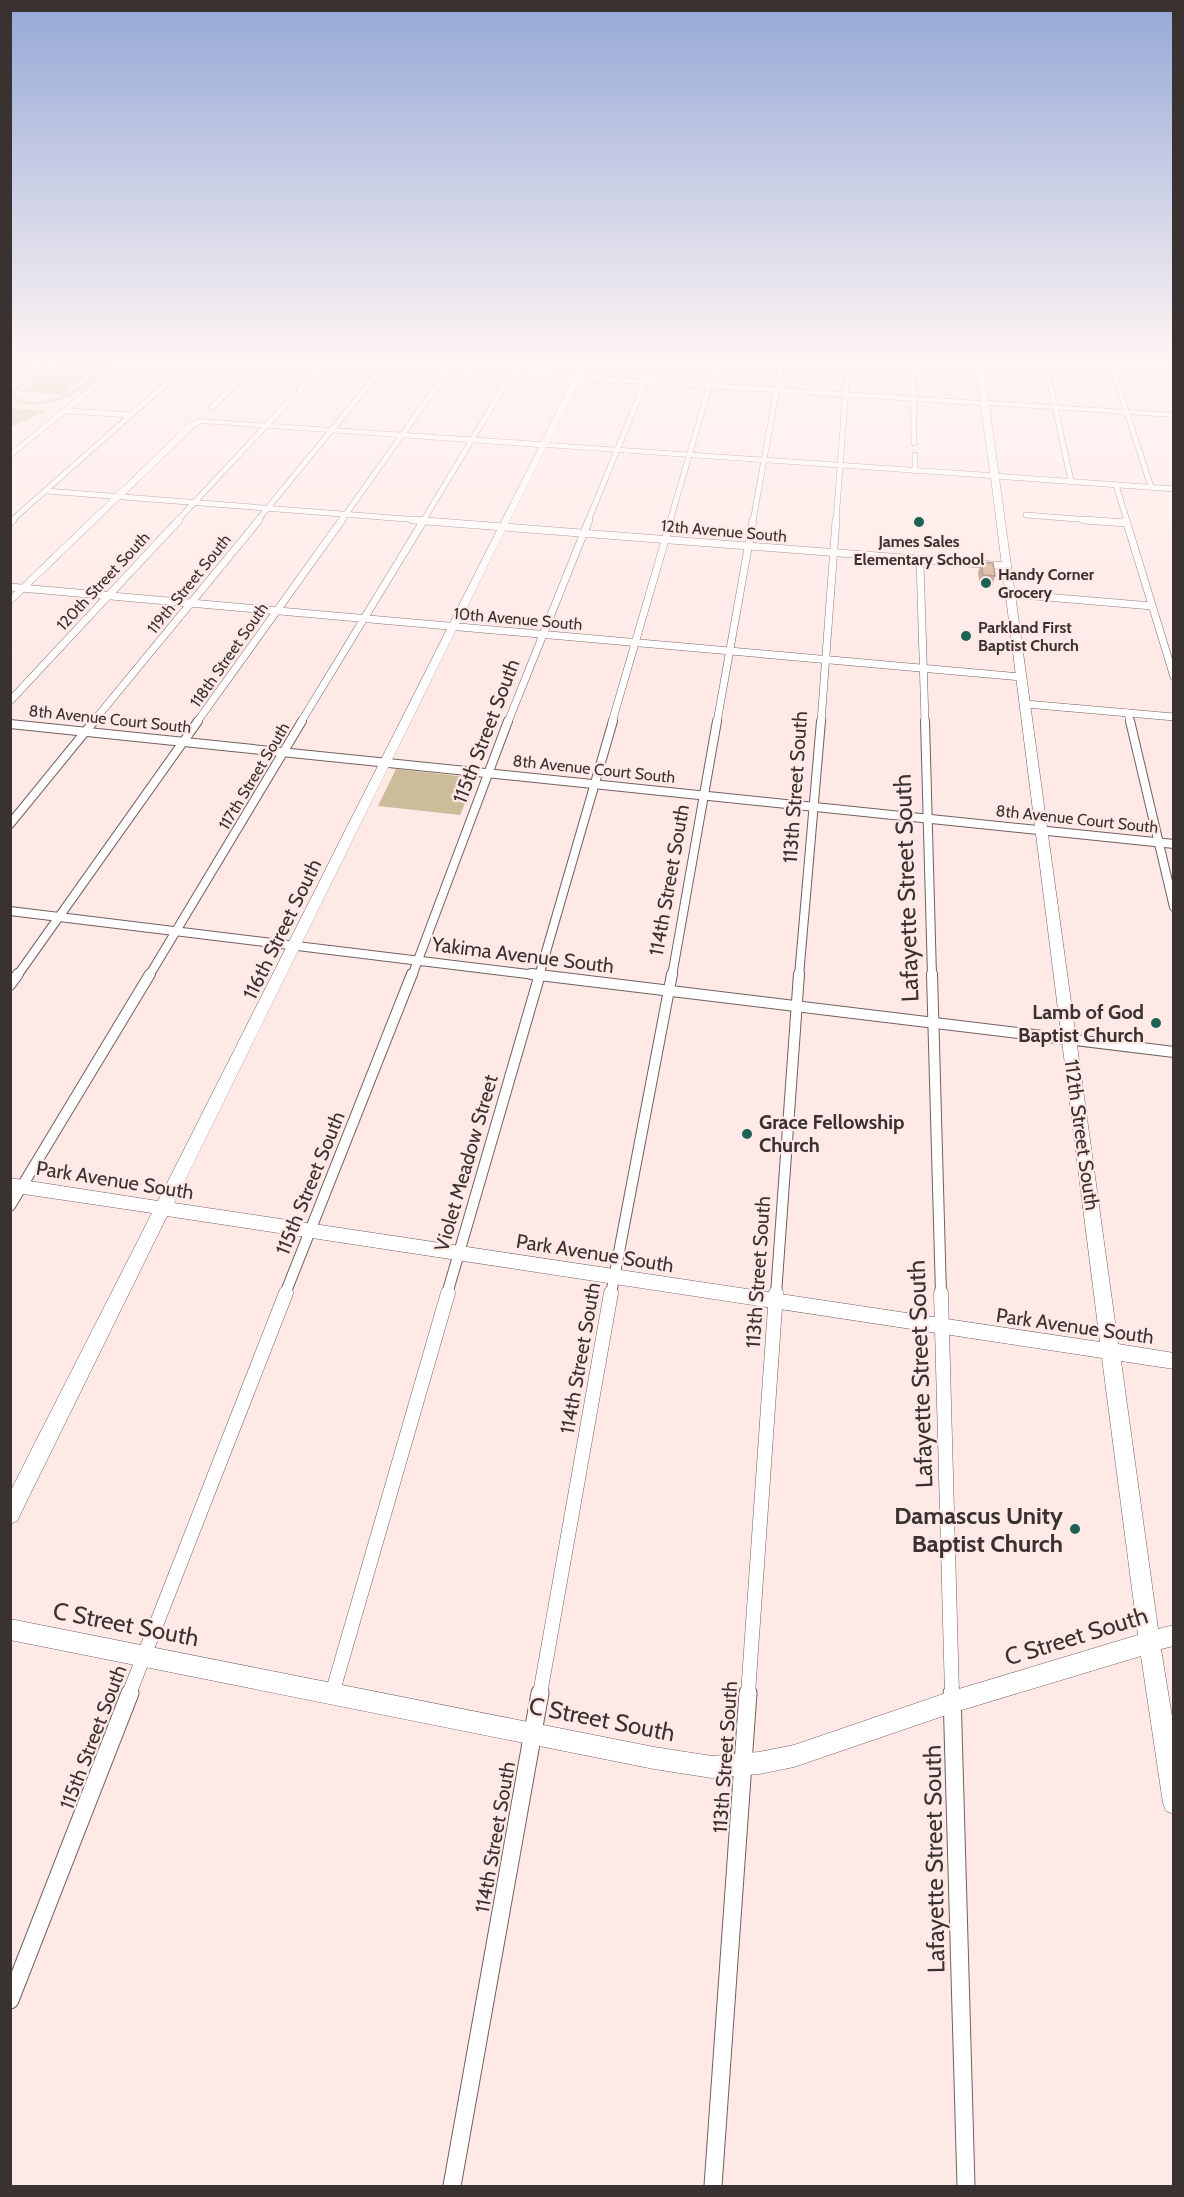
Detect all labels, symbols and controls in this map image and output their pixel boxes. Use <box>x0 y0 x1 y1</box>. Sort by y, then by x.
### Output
marker: James Sales Elementary School <box>912 515 926 529</box>
street label: 12th Avenue South <box>660 516 788 546</box>
street label: 120th Street South <box>52 528 154 634</box>
street label: 119th Street South <box>143 530 235 638</box>
place label: James Sales Elementary School <box>853 532 985 569</box>
place label: Handy Corner Grocery <box>998 565 1095 602</box>
marker: Handy Corner Grocery <box>979 576 993 590</box>
street label: 118th Street South <box>186 599 272 711</box>
street label: 10th Avenue South <box>453 604 583 634</box>
place label: Parkland First Baptist Church <box>978 618 1079 655</box>
marker: Parkland First Baptist Church <box>959 629 973 643</box>
street label: 115th Street South <box>447 655 525 807</box>
street label: 8th Avenue Court South <box>28 701 192 737</box>
street label: 113th Street South <box>778 710 812 864</box>
street label: 117th Street South <box>215 719 293 833</box>
street label: 8th Avenue Court South <box>512 751 676 787</box>
street label: Lafayette Street South <box>888 773 924 1003</box>
street label: 8th Avenue Court South <box>995 801 1159 837</box>
street label: 114th Street South <box>644 802 694 958</box>
street label: 116th Street South <box>238 855 326 1003</box>
street label: Yakima Avenue South <box>430 932 615 978</box>
place label: Lamb of God Baptist Church <box>1018 1000 1144 1047</box>
marker: Lamb of God Baptist Church <box>1149 1016 1163 1030</box>
street label: 112th Street South <box>1060 1058 1104 1212</box>
street label: Violet Meadow Street <box>429 1072 503 1254</box>
street label: 115th Street South <box>270 1108 350 1258</box>
place label: Grace Fellowship Church <box>759 1110 904 1157</box>
marker: Grace Fellowship Church <box>740 1127 754 1141</box>
street label: Park Avenue South <box>35 1156 195 1204</box>
street label: 113th Street South <box>741 1195 775 1349</box>
street label: Park Avenue South <box>515 1229 675 1277</box>
street label: Lafayette Street South <box>902 1259 938 1489</box>
street label: 114th Street South <box>555 1280 605 1436</box>
street label: Park Avenue South <box>995 1303 1155 1349</box>
place label: Damascus Unity Baptist Church <box>894 1501 1063 1558</box>
marker: Damascus Unity Baptist Church <box>1068 1522 1082 1536</box>
street label: C Street South <box>51 1596 201 1652</box>
street label: C Street South <box>1001 1600 1151 1672</box>
street label: 115th Street South <box>54 1661 132 1813</box>
street label: 113th Street South <box>708 1680 742 1834</box>
street label: C Street South <box>527 1691 677 1747</box>
street label: Lafayette Street South <box>918 1745 950 1973</box>
street label: 114th Street South <box>470 1759 520 1915</box>

